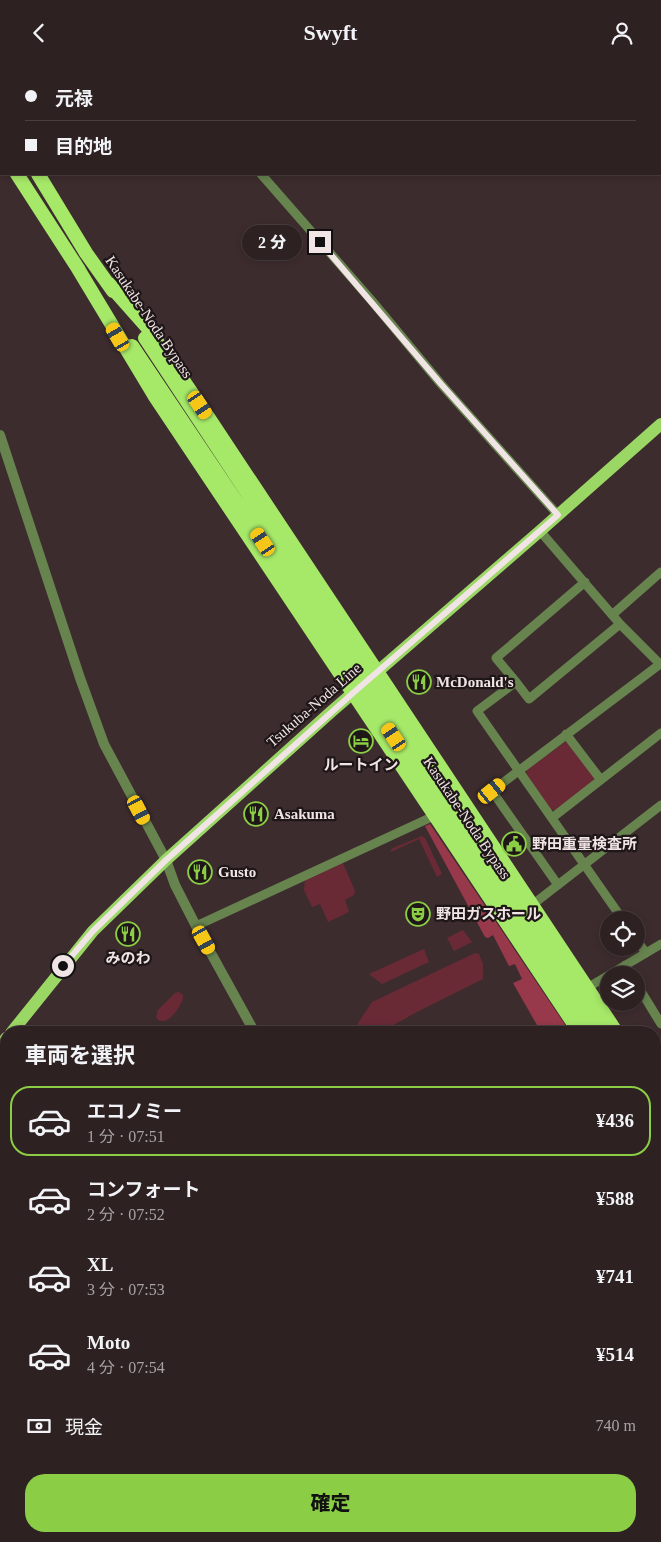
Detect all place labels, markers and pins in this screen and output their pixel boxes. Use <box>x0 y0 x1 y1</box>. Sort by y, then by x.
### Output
restaurant icon: McDonald's <box>406 669 432 695</box>
place label: McDonald's <box>436 674 514 690</box>
hotel icon: ルートイン <box>348 728 374 754</box>
place label: ルートイン <box>323 757 399 773</box>
restaurant icon: Asakuma <box>243 801 269 827</box>
place label: Asakuma <box>274 806 335 822</box>
public building icon: 野田重量検査所 <box>501 831 527 857</box>
place label: 野田重量検査所 <box>532 836 637 852</box>
restaurant icon: Gusto <box>187 859 213 885</box>
place label: Gusto <box>218 864 256 880</box>
theatre icon: 野田ガスホール <box>405 901 431 927</box>
place label: 野田ガスホール <box>436 906 541 922</box>
restaurant icon: みのわ <box>115 921 141 947</box>
place label: みのわ <box>105 950 151 966</box>

